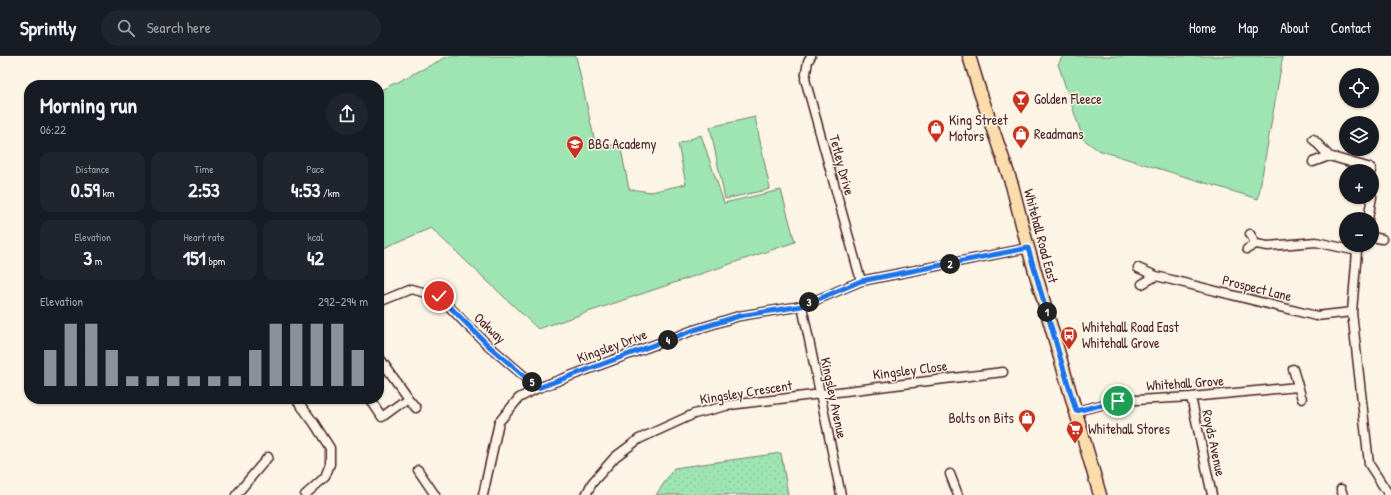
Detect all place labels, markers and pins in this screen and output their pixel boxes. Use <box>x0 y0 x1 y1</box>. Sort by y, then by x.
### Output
bar icon: Golden Fleece <box>1011 89 1031 114</box>
place label: Golden Fleece <box>1034 89 1102 108</box>
place label: King Street Motors <box>949 110 1008 145</box>
shop icon: King Street Motors <box>926 118 946 143</box>
shop icon: Readmans <box>1011 124 1031 149</box>
place label: Readmans <box>1034 124 1084 143</box>
school or university icon: BBG Academy <box>565 134 585 159</box>
place label: BBG Academy <box>588 134 656 154</box>
pin: 2 <box>940 254 960 274</box>
pin <box>422 279 456 313</box>
pin: 3 <box>799 292 819 312</box>
pin: 1 <box>1037 302 1057 322</box>
place label: Whitehall Road East Whitehall Grove <box>1082 317 1179 352</box>
bus stop icon: Whitehall Road East Whitehall Grove <box>1059 325 1079 350</box>
pin: 4 <box>658 330 678 350</box>
pin: 5 <box>522 372 542 392</box>
pin <box>1101 384 1135 418</box>
place label: Bolts on Bits <box>948 408 1014 427</box>
shop icon: Bolts on Bits <box>1017 408 1037 433</box>
supermarket icon: Whitehall Stores <box>1065 419 1085 444</box>
place label: Whitehall Stores <box>1088 419 1170 438</box>

